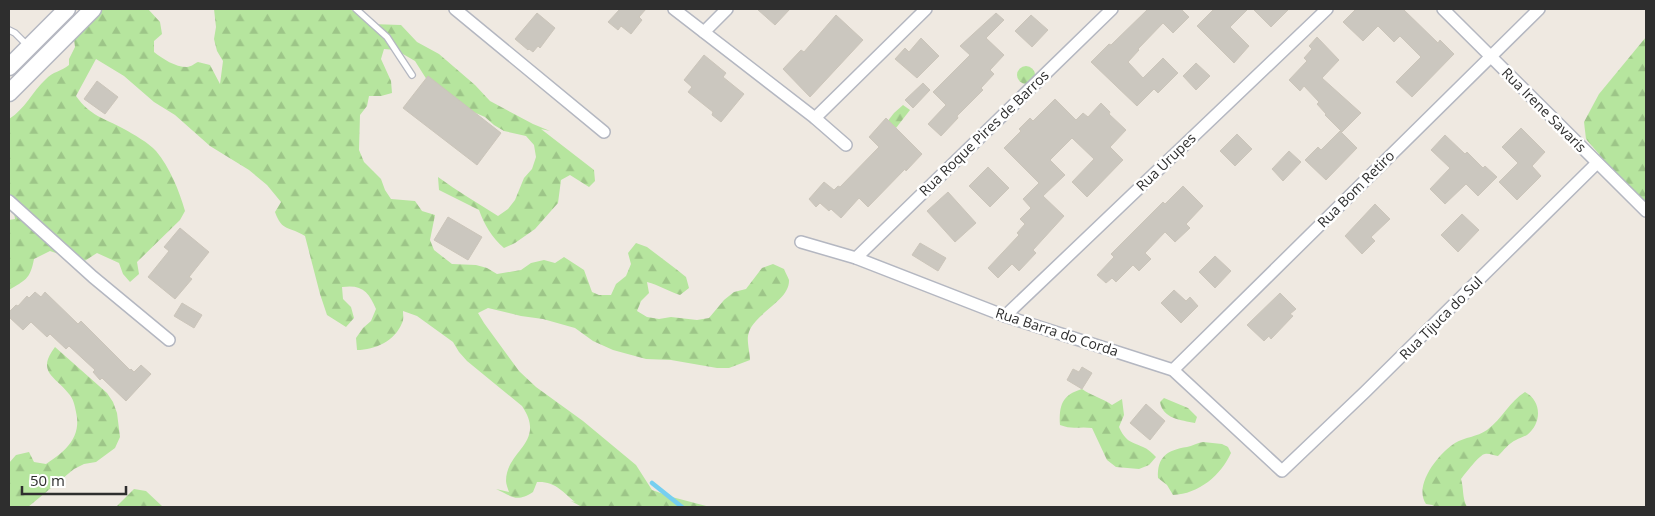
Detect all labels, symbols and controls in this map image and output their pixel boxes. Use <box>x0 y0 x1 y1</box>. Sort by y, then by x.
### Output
street label: Rua Irene Savaris <box>1498 63 1591 156</box>
street label: Rua Roque Pires de Barros <box>915 65 1053 200</box>
street label: Rua Urupes <box>1132 128 1200 195</box>
street label: Rua Bom Retiro <box>1313 146 1398 231</box>
street label: Rua Tijuca do Sul <box>1395 272 1486 363</box>
street label: Rua Barra do Corda <box>993 303 1121 360</box>
scale bar <box>22 464 126 496</box>
text: 50 m <box>30 470 65 490</box>

